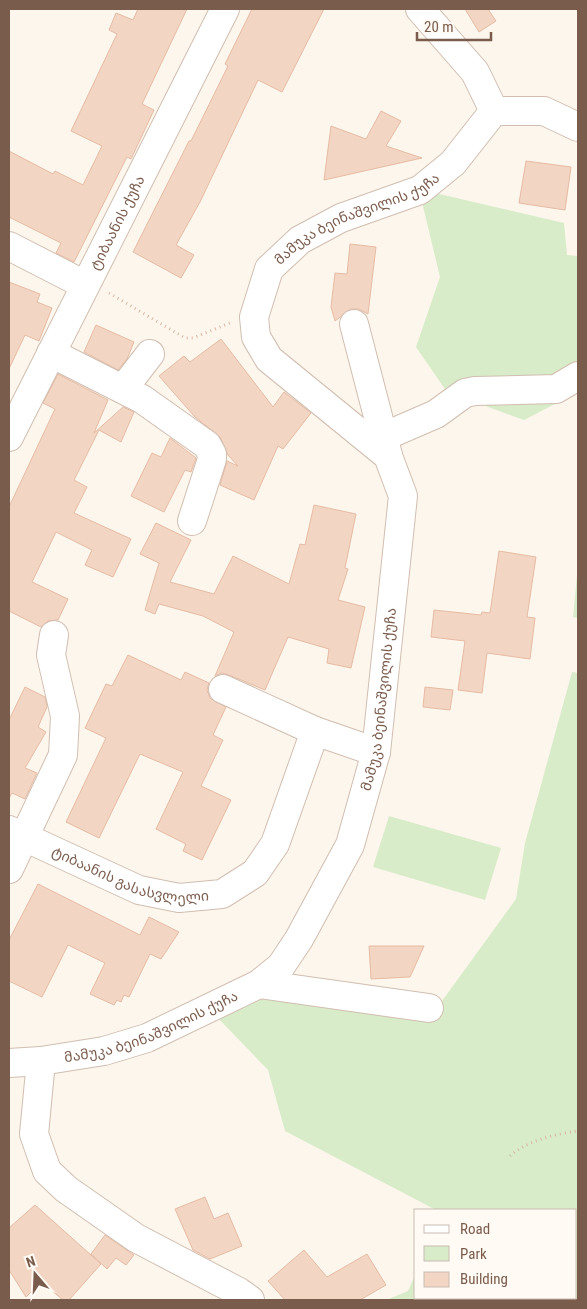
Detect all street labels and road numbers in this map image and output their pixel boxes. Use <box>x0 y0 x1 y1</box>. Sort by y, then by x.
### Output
street label: მამუკა ბეინაშვილის ქუჩა <box>271 170 442 268</box>
street label: ტიბაანის ქუჩა <box>87 173 148 273</box>
street label: მამუკა ბეინაშვილის ქუჩა <box>358 607 399 793</box>
street label: ტიბაანის გასასვლელი <box>49 843 209 907</box>
street label: მამუკა ბეინაშვილის ქუჩა <box>63 988 240 1065</box>

